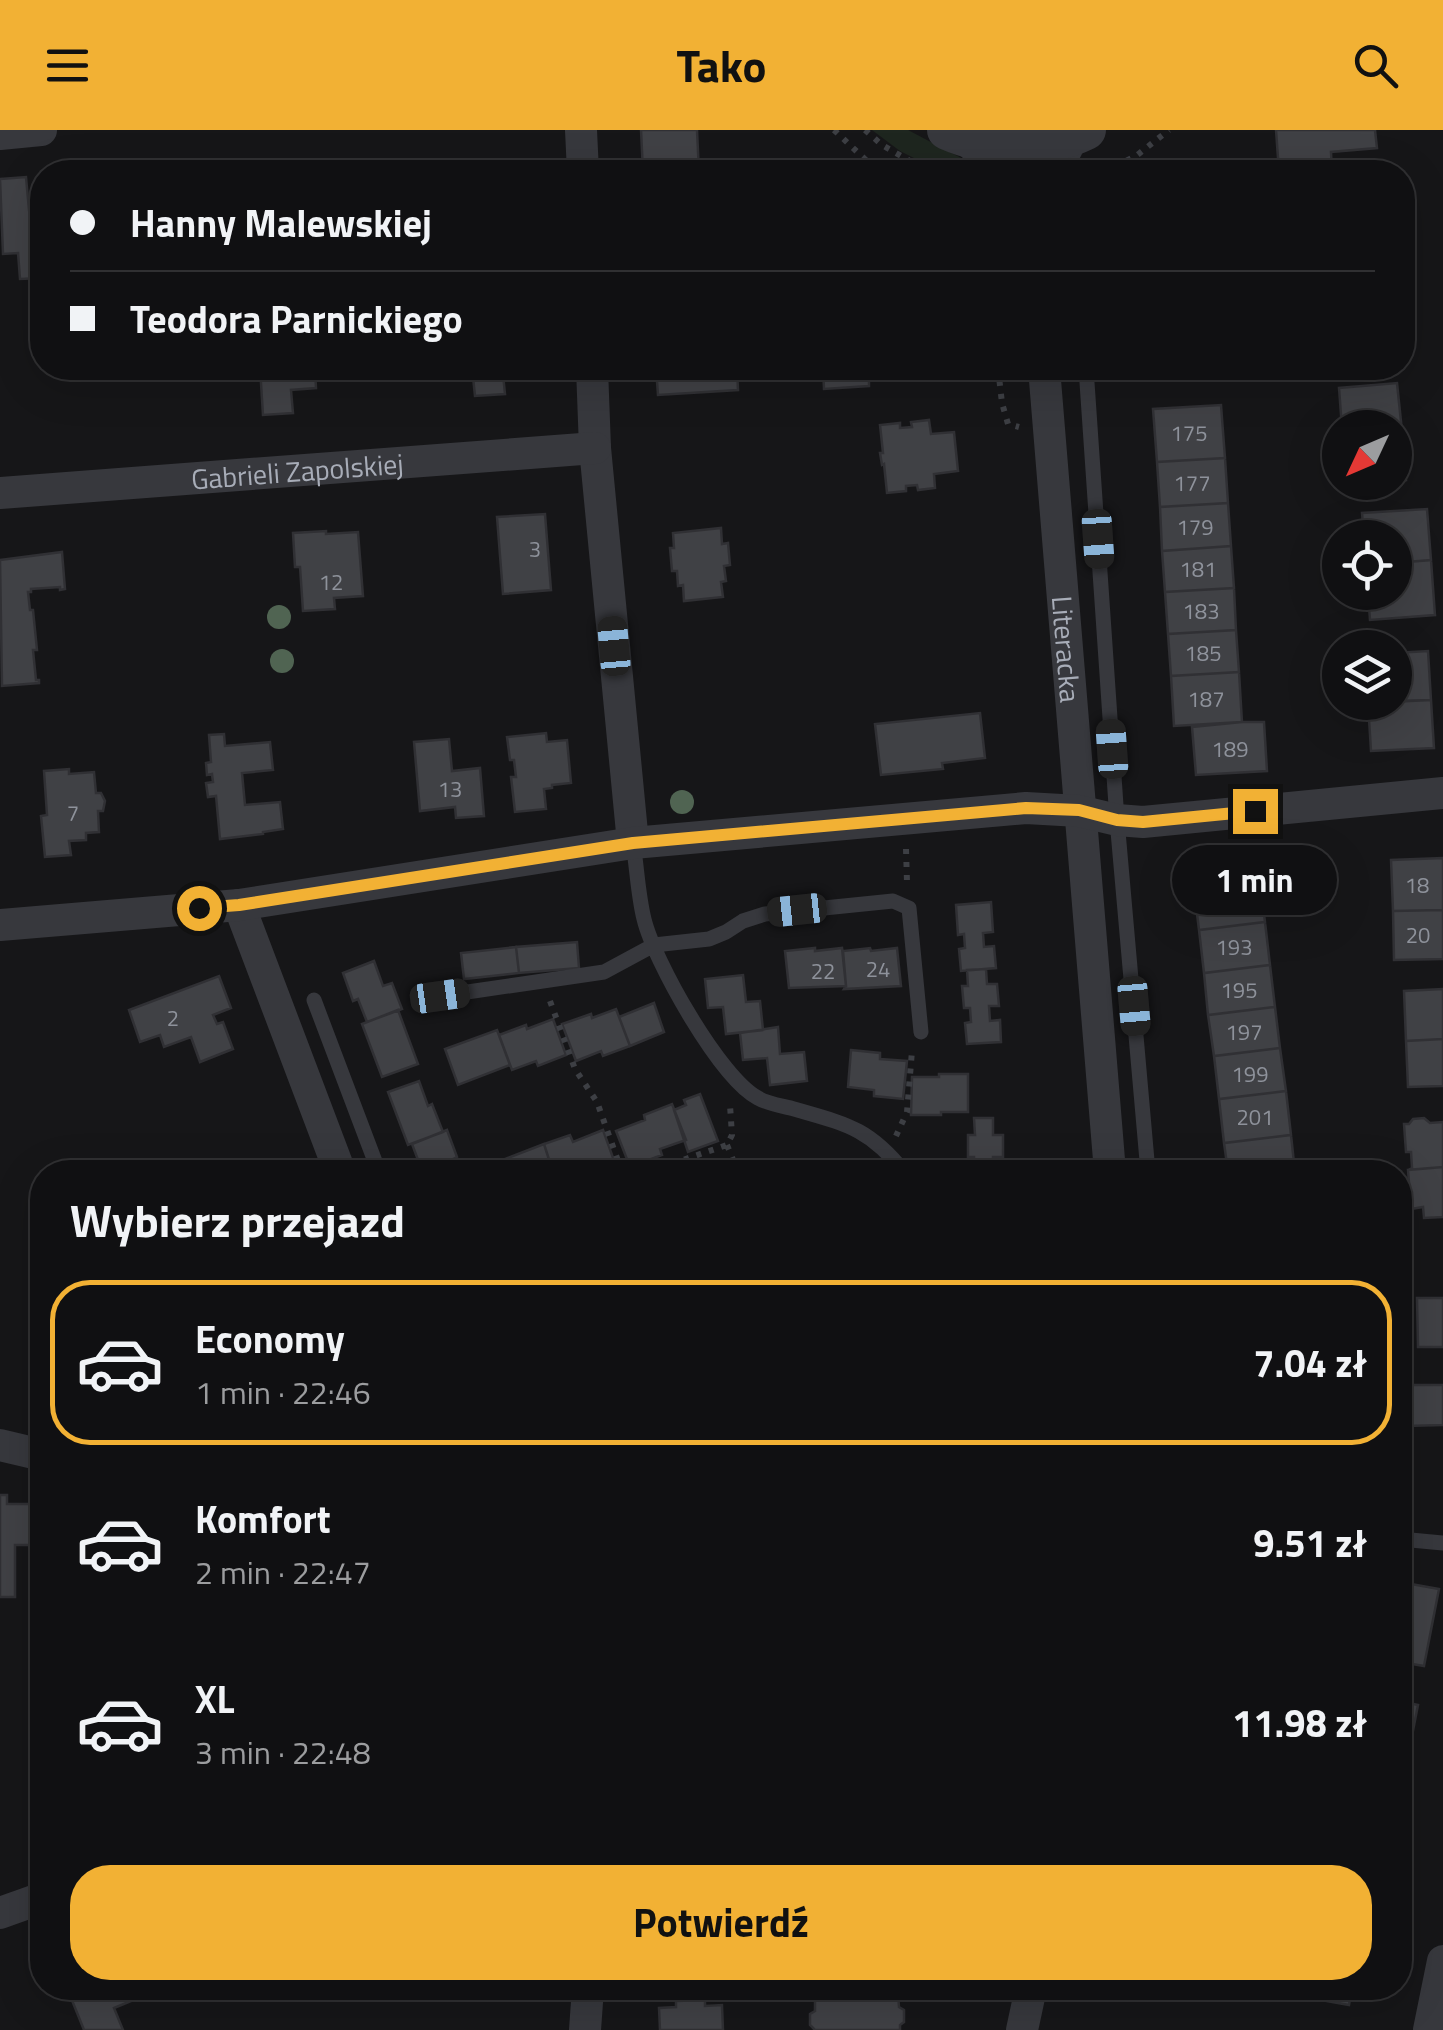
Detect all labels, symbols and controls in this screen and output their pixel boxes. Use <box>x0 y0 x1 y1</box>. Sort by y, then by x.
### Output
text: Tako <box>676 31 767 99</box>
icon: menu <box>40 38 95 93</box>
icon: search <box>1348 38 1403 93</box>
text: Hanny Malewskiej <box>130 194 432 252</box>
text: Teodora Parnickiego <box>130 290 463 348</box>
north arrow <box>1322 410 1412 500</box>
map controls <box>1322 410 1412 720</box>
house number: 175 <box>1171 416 1207 450</box>
street label: Gabrieli Zapolskiej <box>189 441 405 500</box>
house number: 177 <box>1174 466 1210 500</box>
car <box>1081 508 1115 570</box>
house number: 179 <box>1177 510 1213 544</box>
button: locate <box>1322 520 1412 610</box>
house number: 3 <box>529 532 541 566</box>
house number: 181 <box>1180 552 1216 586</box>
house number: 12 <box>319 565 343 599</box>
street label: Literacka <box>1041 594 1093 704</box>
house number: 183 <box>1183 594 1219 628</box>
car <box>596 615 632 677</box>
button: layers <box>1322 630 1412 720</box>
house number: 185 <box>1185 636 1221 670</box>
house number: 187 <box>1188 682 1224 716</box>
car <box>1095 718 1129 780</box>
house number: 189 <box>1212 732 1248 766</box>
house number: 13 <box>438 772 462 806</box>
route end <box>1233 789 1278 834</box>
house number: 7 <box>67 796 79 830</box>
callout: 1 min <box>1172 846 1338 916</box>
text: 1 min <box>1216 856 1293 904</box>
house number: 18 <box>1405 868 1429 902</box>
route start <box>177 886 222 931</box>
car <box>766 892 828 928</box>
house number: 20 <box>1406 918 1430 952</box>
house number: 193 <box>1216 930 1252 964</box>
house number: 24 <box>866 952 890 986</box>
house number: 22 <box>811 954 835 988</box>
house number: 195 <box>1221 973 1257 1007</box>
car <box>1116 975 1152 1037</box>
car <box>408 977 472 1015</box>
house number: 2 <box>167 1001 179 1035</box>
house number: 197 <box>1226 1015 1262 1049</box>
house number: 199 <box>1232 1057 1268 1091</box>
house number: 201 <box>1237 1100 1273 1134</box>
text: Wybierz przejazd <box>70 1186 405 1254</box>
text: Economy <box>195 1310 345 1368</box>
icon: car <box>75 1318 165 1408</box>
text: 7.04 zł <box>1253 1334 1367 1392</box>
text: 1 min · 22:46 <box>195 1368 371 1416</box>
text: Komfort <box>195 1490 331 1548</box>
icon: car <box>75 1498 165 1588</box>
text: 9.51 zł <box>1253 1514 1367 1572</box>
text: 2 min · 22:47 <box>195 1548 371 1596</box>
text: XL <box>195 1670 235 1728</box>
icon: car <box>75 1678 165 1768</box>
text: 11.98 zł <box>1232 1694 1367 1752</box>
text: 3 min · 22:48 <box>195 1728 371 1776</box>
button: Potwierdź <box>70 1865 1372 1980</box>

